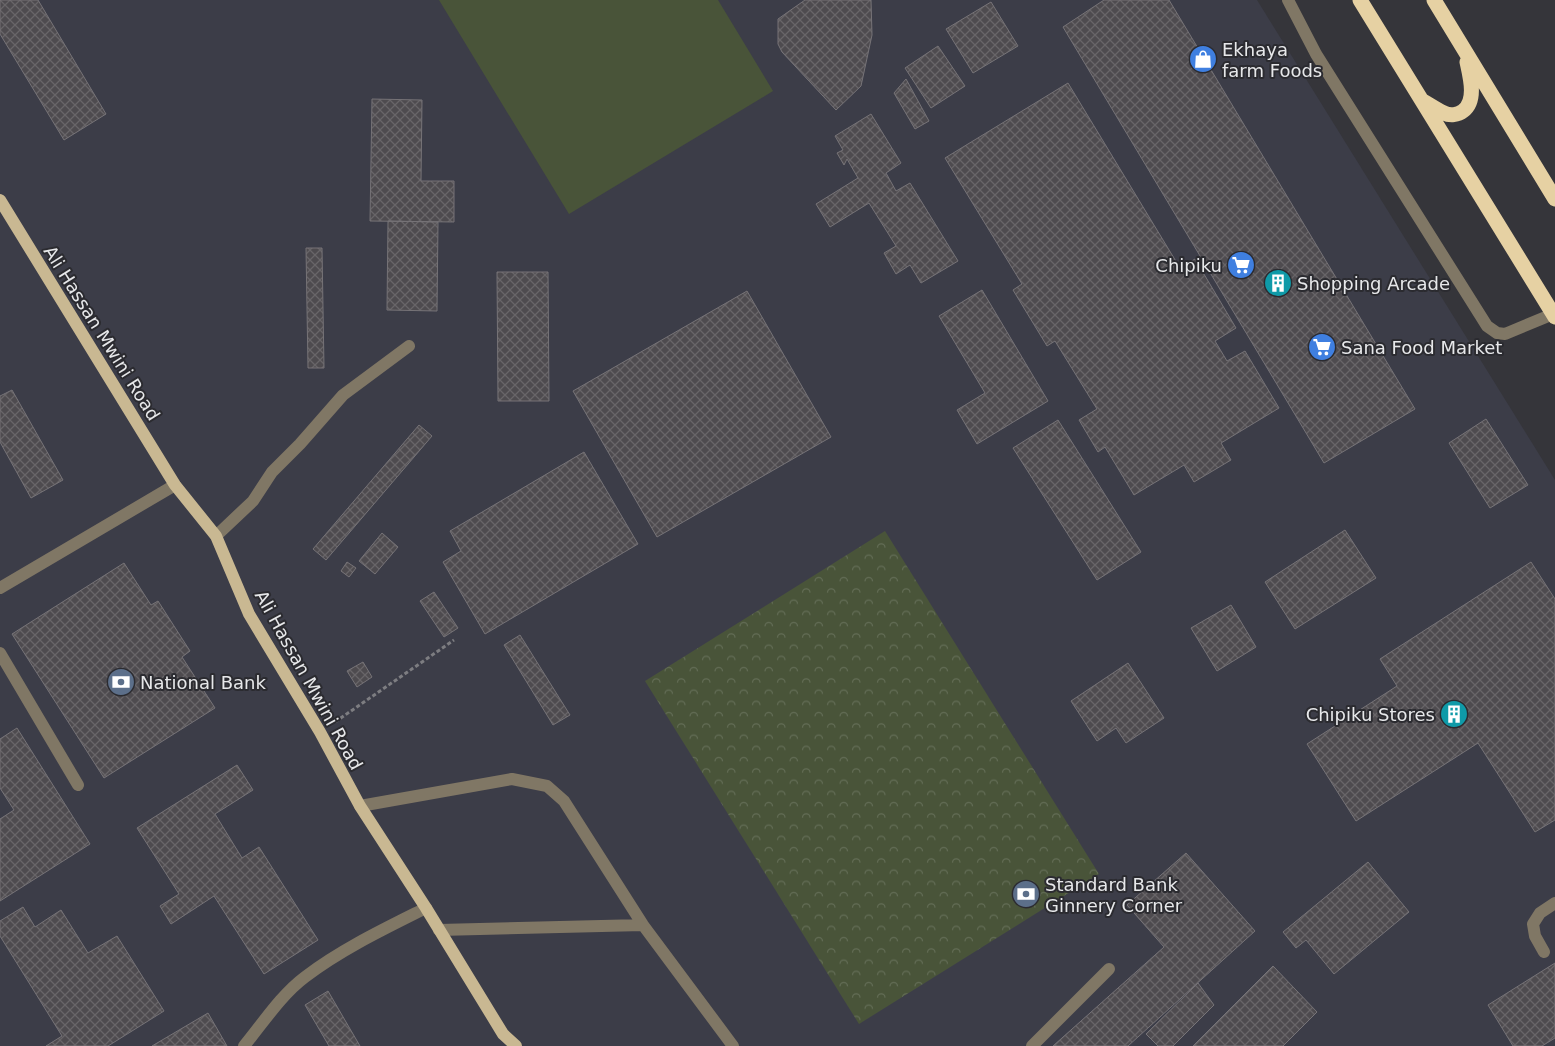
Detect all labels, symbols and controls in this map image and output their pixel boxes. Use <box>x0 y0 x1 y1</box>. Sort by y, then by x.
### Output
place label: Ekhaya farm Foods <box>1222 39 1322 81</box>
shop icon: Ekhaya farm Foods <box>1188 44 1218 74</box>
street label: Ali Hassan Mwini Road <box>40 242 164 424</box>
supermarket icon: Chipiku <box>1226 250 1256 280</box>
place label: Chipiku <box>1155 255 1222 276</box>
building icon: Shopping Arcade <box>1263 268 1293 298</box>
place label: Shopping Arcade <box>1297 273 1450 294</box>
supermarket icon: Sana Food Market <box>1307 332 1337 362</box>
place label: Sana Food Market <box>1341 337 1502 358</box>
street label: Ali Hassan Mwini Road <box>251 587 367 773</box>
bank icon: National Bank <box>106 667 136 697</box>
place label: National Bank <box>140 672 267 693</box>
building icon: Chipiku Stores <box>1439 699 1469 729</box>
place label: Chipiku Stores <box>1306 704 1435 725</box>
place label: Standard Bank Ginnery Corner <box>1045 874 1183 916</box>
bank icon: Standard Bank Ginnery Corner <box>1011 879 1041 909</box>

